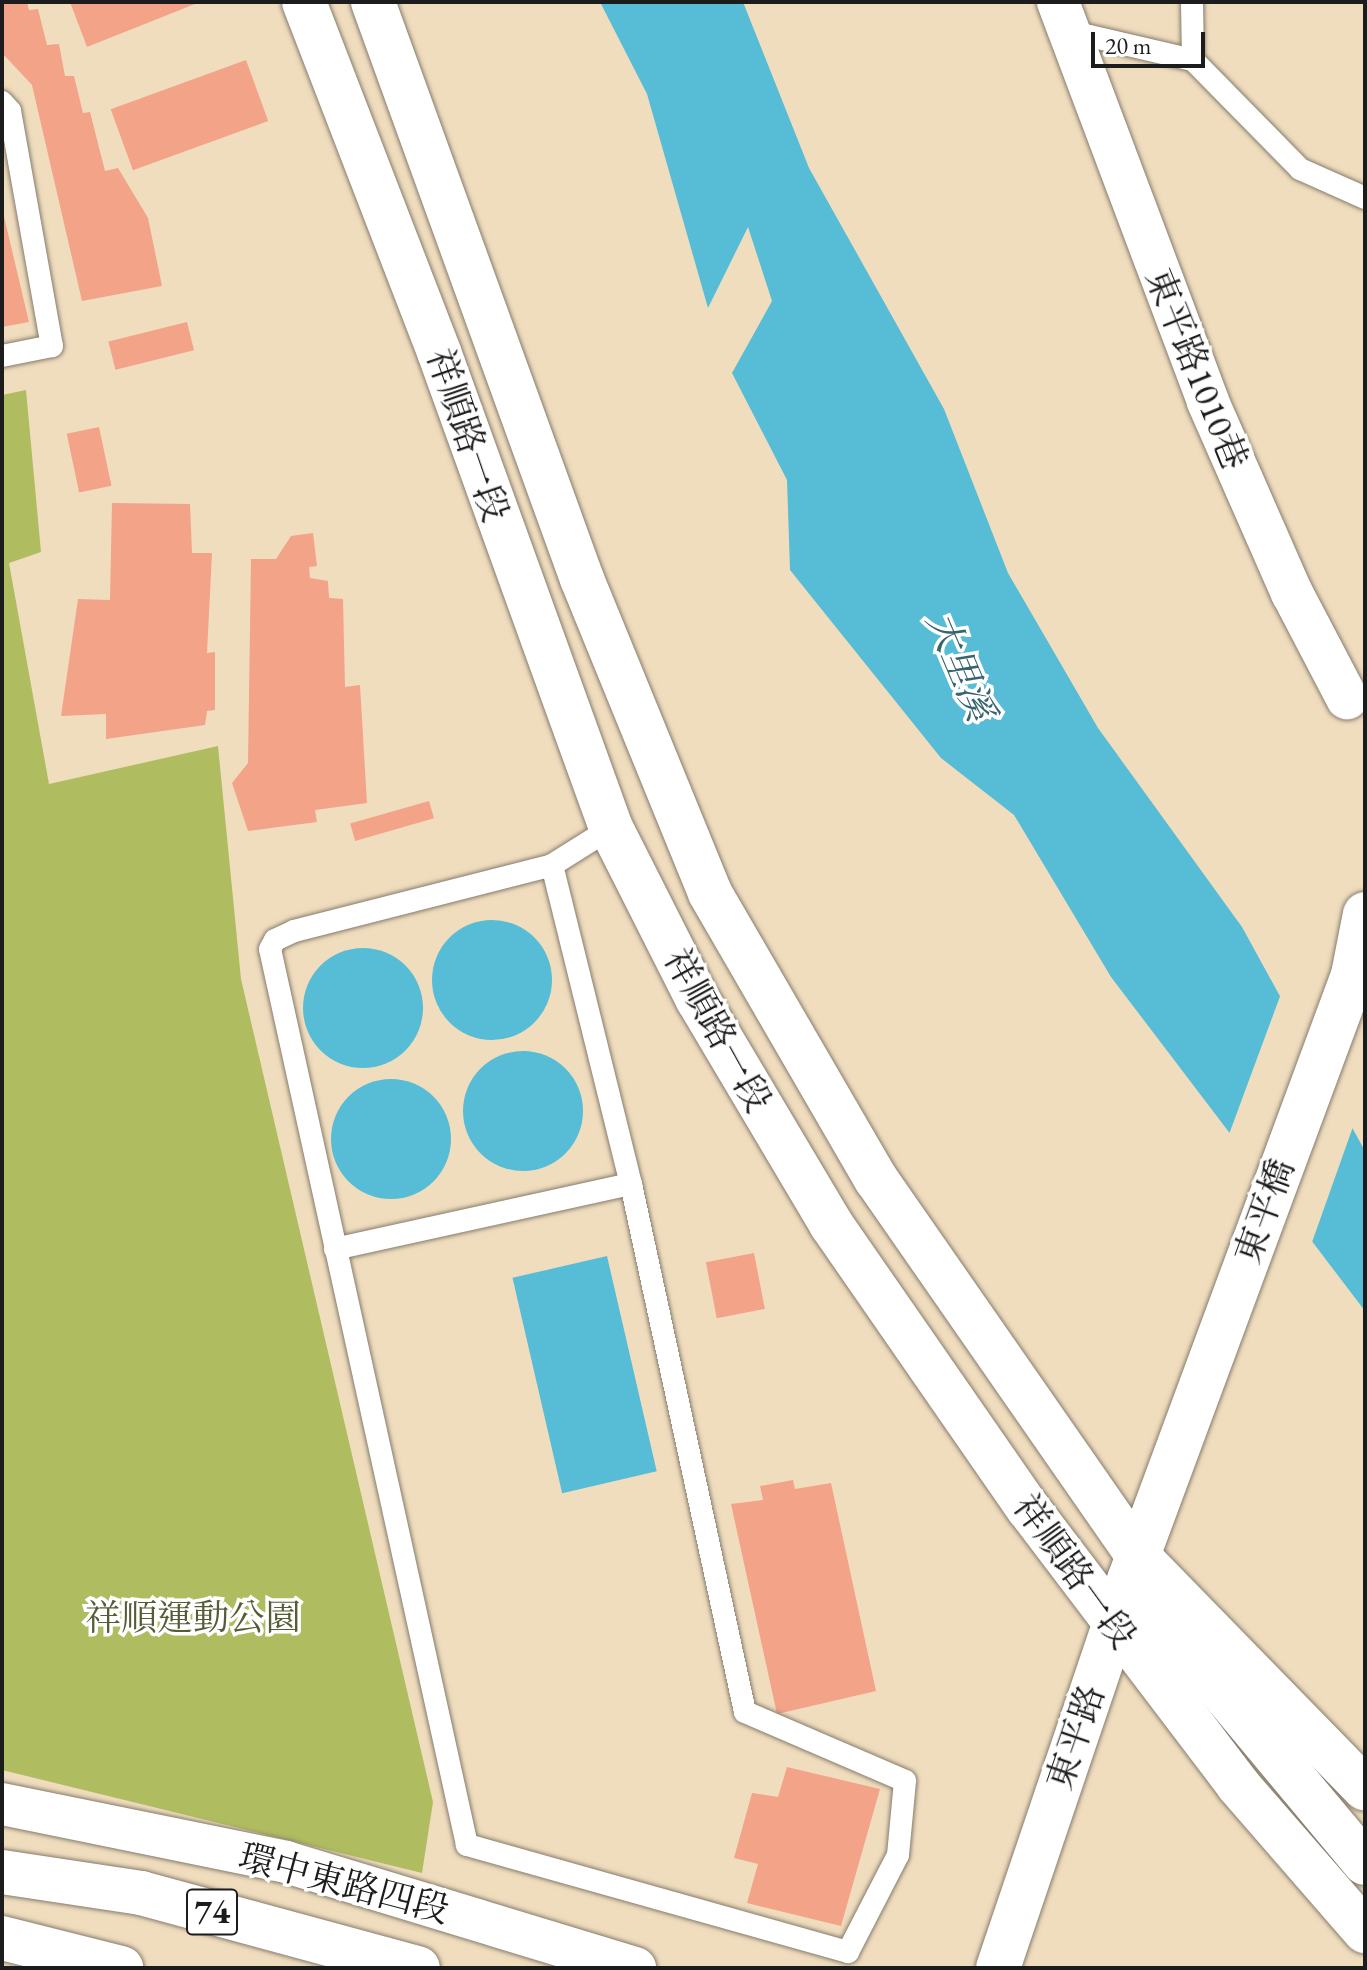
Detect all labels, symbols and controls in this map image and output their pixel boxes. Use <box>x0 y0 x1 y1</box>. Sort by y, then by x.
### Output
scale bar <box>1095 16 1209 66</box>
text: 20 m <box>1105 30 1152 61</box>
street label: 東平路1010巷 <box>1137 262 1257 476</box>
street label: 祥順路一段 <box>418 343 518 527</box>
water label: 大里溪 <box>918 605 1004 727</box>
street label: 祥順路一段 <box>655 941 781 1119</box>
street label: 東平橋 <box>1225 1153 1303 1269</box>
street label: 祥順路一段 <box>1005 1485 1145 1657</box>
park label: 祥順運動公園 <box>85 1596 301 1640</box>
street label: 東平路 <box>1037 1679 1113 1795</box>
street label: 環中東路四段 <box>234 1834 454 1932</box>
road number: 74 <box>186 1882 238 1942</box>

